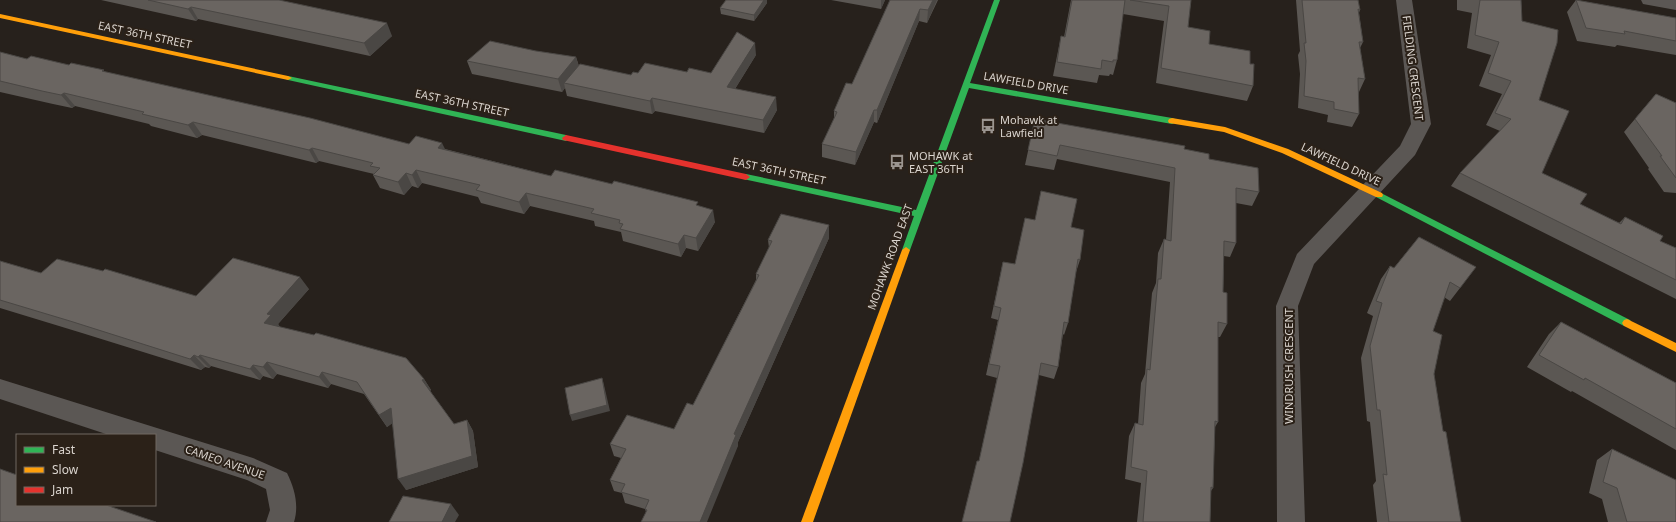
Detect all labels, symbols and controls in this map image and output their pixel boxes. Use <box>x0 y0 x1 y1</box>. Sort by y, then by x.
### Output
street label: FIELDING CRESCENT <box>1400 15 1427 121</box>
street label: EAST 36TH STREET <box>97 17 193 52</box>
street label: LAWFIELD DRIVE <box>982 68 1070 97</box>
street label: EAST 36TH STREET <box>414 85 510 120</box>
place label: Mohawk at Lawfield <box>1000 112 1057 140</box>
bus stop icon: Mohawk at Lawfield <box>979 117 997 135</box>
street label: LAWFIELD DRIVE <box>1299 139 1383 189</box>
place label: MOHAWK at EAST 36TH <box>909 148 972 176</box>
street label: EAST 36TH STREET <box>731 153 827 188</box>
bus stop icon: MOHAWK at EAST 36TH <box>888 153 906 171</box>
street label: MOHAWK ROAD EAST <box>863 202 916 312</box>
street label: WINDRUSH CRESCENT <box>1281 308 1296 424</box>
legend <box>16 434 156 506</box>
text: Fast <box>52 441 76 458</box>
street label: CAMEO AVENUE <box>183 441 267 482</box>
text: Slow <box>52 461 79 478</box>
text: Jam <box>51 481 73 498</box>

